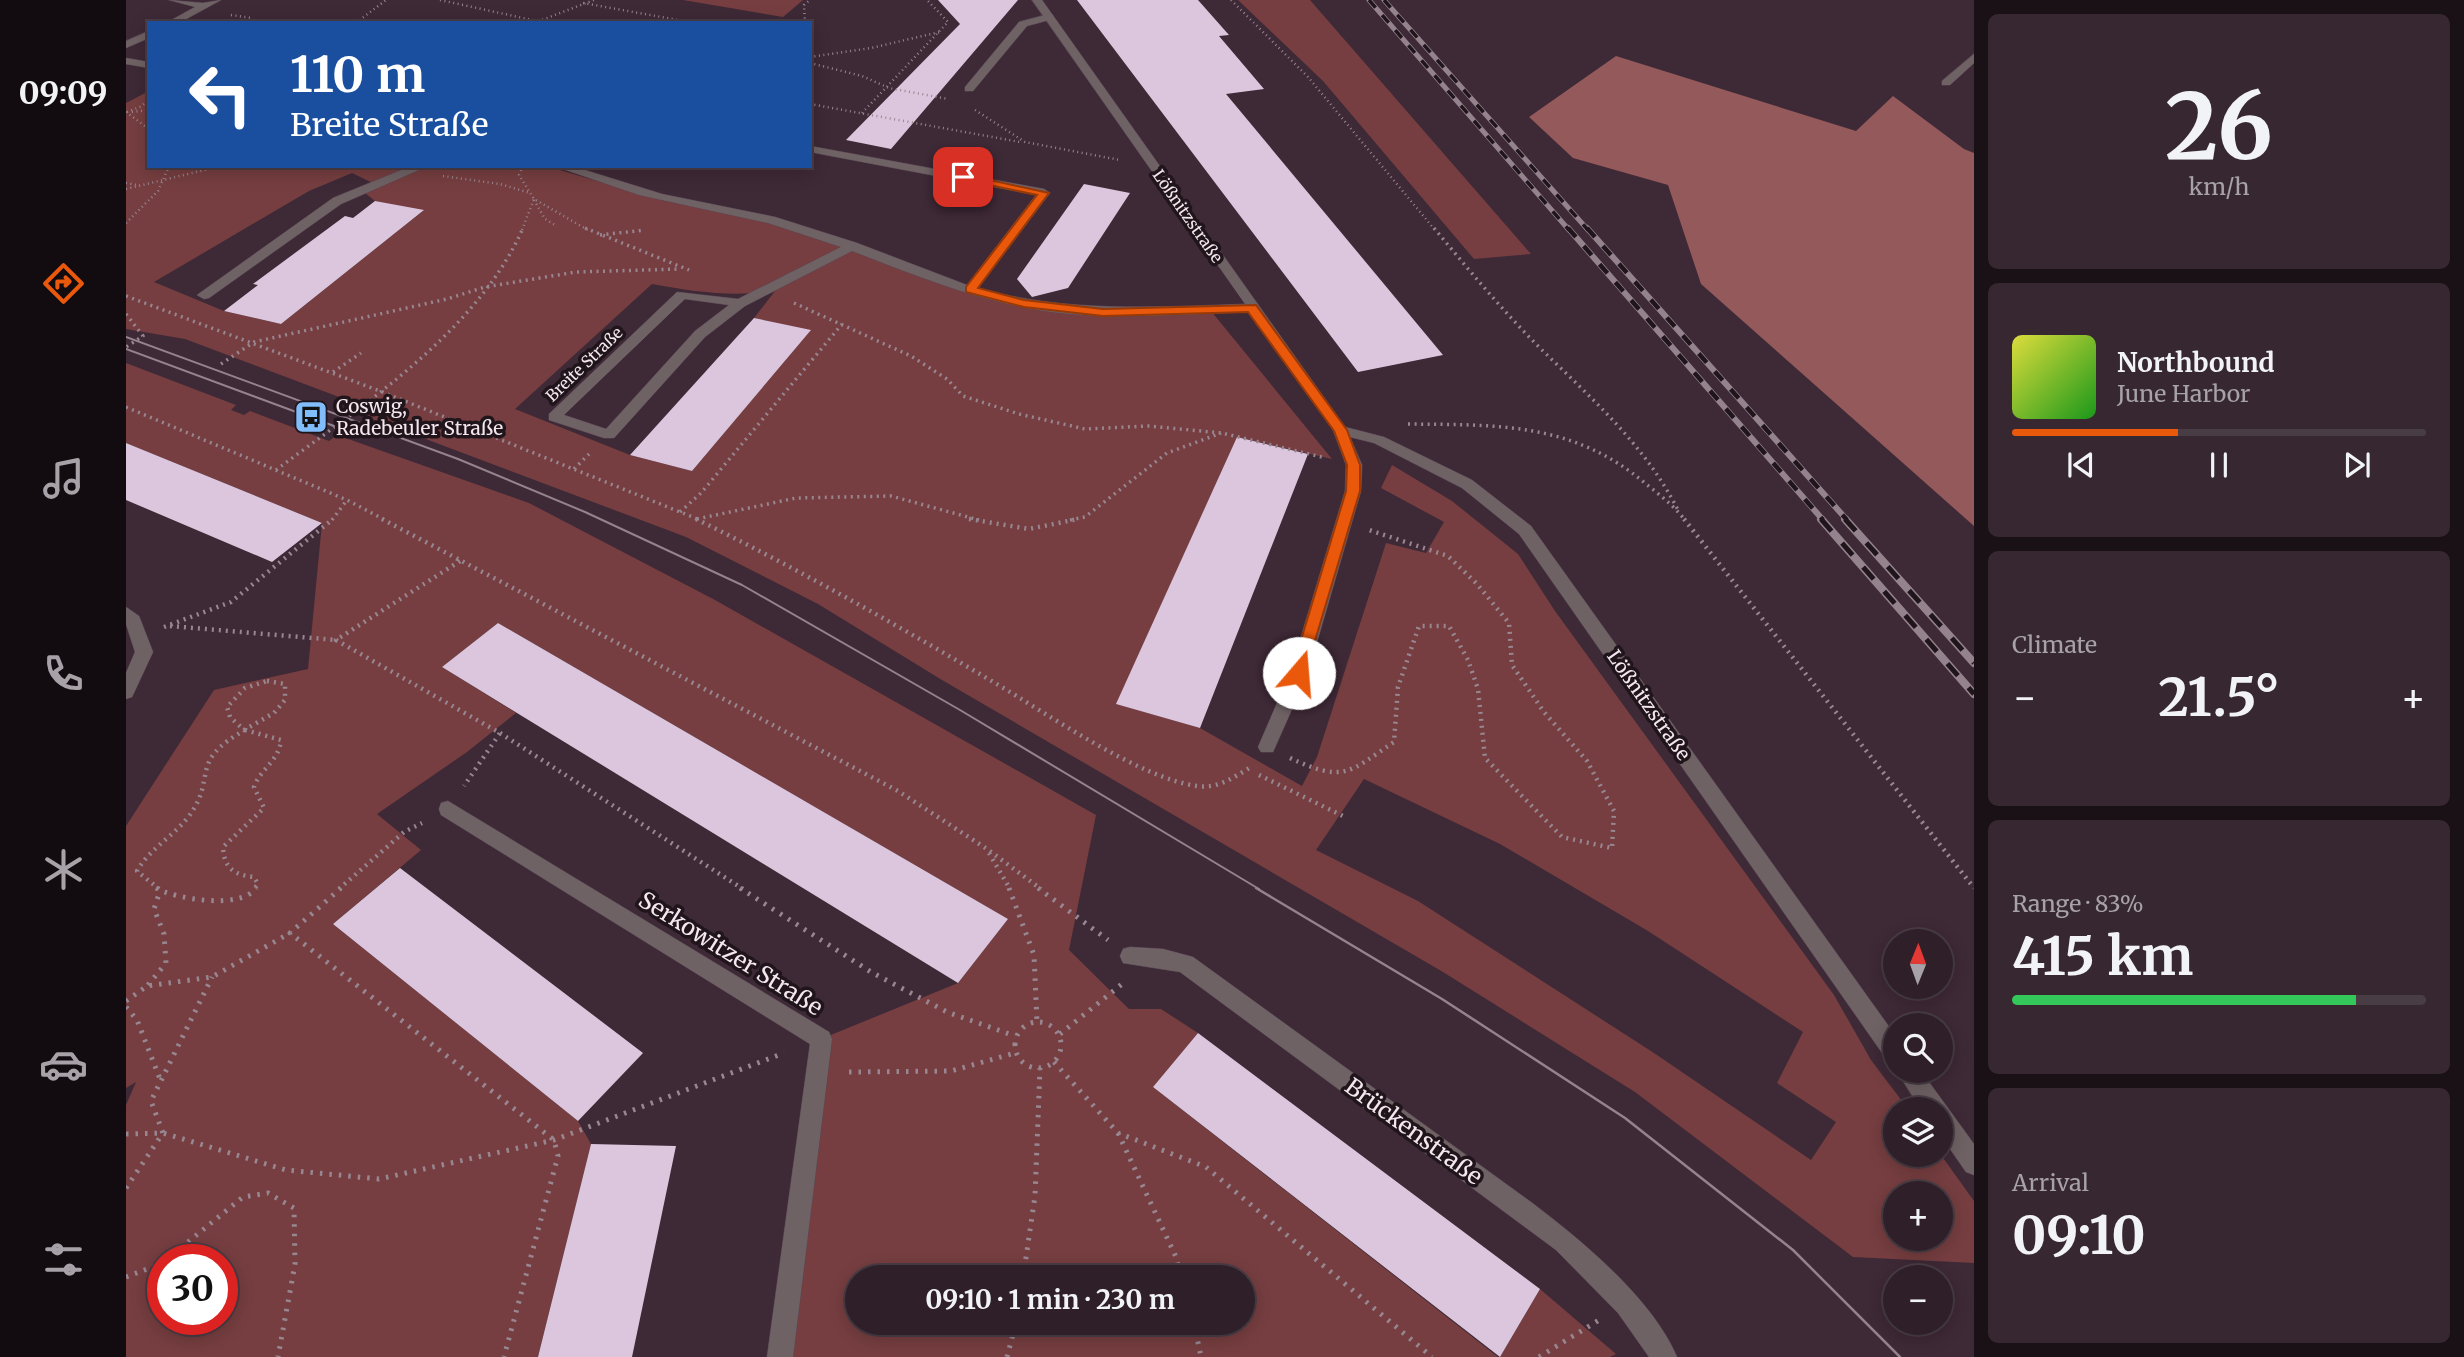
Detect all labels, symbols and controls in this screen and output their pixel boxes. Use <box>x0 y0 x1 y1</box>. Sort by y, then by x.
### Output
text: 110 m <box>290 44 425 105</box>
icon: left <box>175 49 266 140</box>
text: 26 <box>2165 69 2273 184</box>
text: 09:09 <box>18 73 108 113</box>
text: Breite Straße <box>290 105 488 145</box>
pin <box>933 147 993 207</box>
icon: arrive <box>944 158 982 196</box>
street label: Lößnitzstraße <box>1149 166 1227 266</box>
text: km/h <box>2189 172 2249 201</box>
icon: directions <box>39 259 88 308</box>
street label: Breite Straße <box>541 322 627 406</box>
text: Northbound <box>2117 346 2275 379</box>
text: June Harbor <box>2117 379 2250 408</box>
place label: Coswig, Radebeuler Straße <box>336 394 503 440</box>
bus stop icon: Coswig, Radebeuler Straße <box>292 398 330 436</box>
icon: previous <box>2062 446 2100 484</box>
icon: pause <box>2200 446 2238 484</box>
icon: next <box>2338 446 2376 484</box>
icon: music <box>39 454 88 503</box>
text: Climate <box>2012 630 2097 659</box>
position arrow <box>1262 636 1336 710</box>
street label: Lößnitzstraße <box>1602 645 1696 765</box>
icon: phone <box>39 649 88 698</box>
text: 21.5° <box>2158 665 2280 730</box>
text: − <box>2012 674 2037 721</box>
text: + <box>2401 674 2426 721</box>
icon: climate <box>39 845 88 894</box>
street label: Serkowitzer Straße <box>634 885 828 1021</box>
text: Range · 83% <box>2012 889 2144 918</box>
text: 415 km <box>2012 924 2193 989</box>
north arrow <box>1883 929 1953 999</box>
map controls <box>1883 929 1953 1335</box>
button: search <box>1883 1013 1953 1083</box>
icon: car <box>39 1040 88 1089</box>
street label: Brückenstraße <box>1340 1071 1488 1191</box>
button: layers <box>1883 1097 1953 1167</box>
text: Arrival <box>2012 1168 2089 1197</box>
button: + <box>1883 1181 1953 1251</box>
text: 09:10 <box>2012 1203 2146 1268</box>
icon: filters <box>39 1235 88 1284</box>
speed limit sign: 30 <box>147 1244 238 1335</box>
button: − <box>1883 1265 1953 1335</box>
text: 09:10 · 1 min · 230 m <box>925 1283 1175 1316</box>

